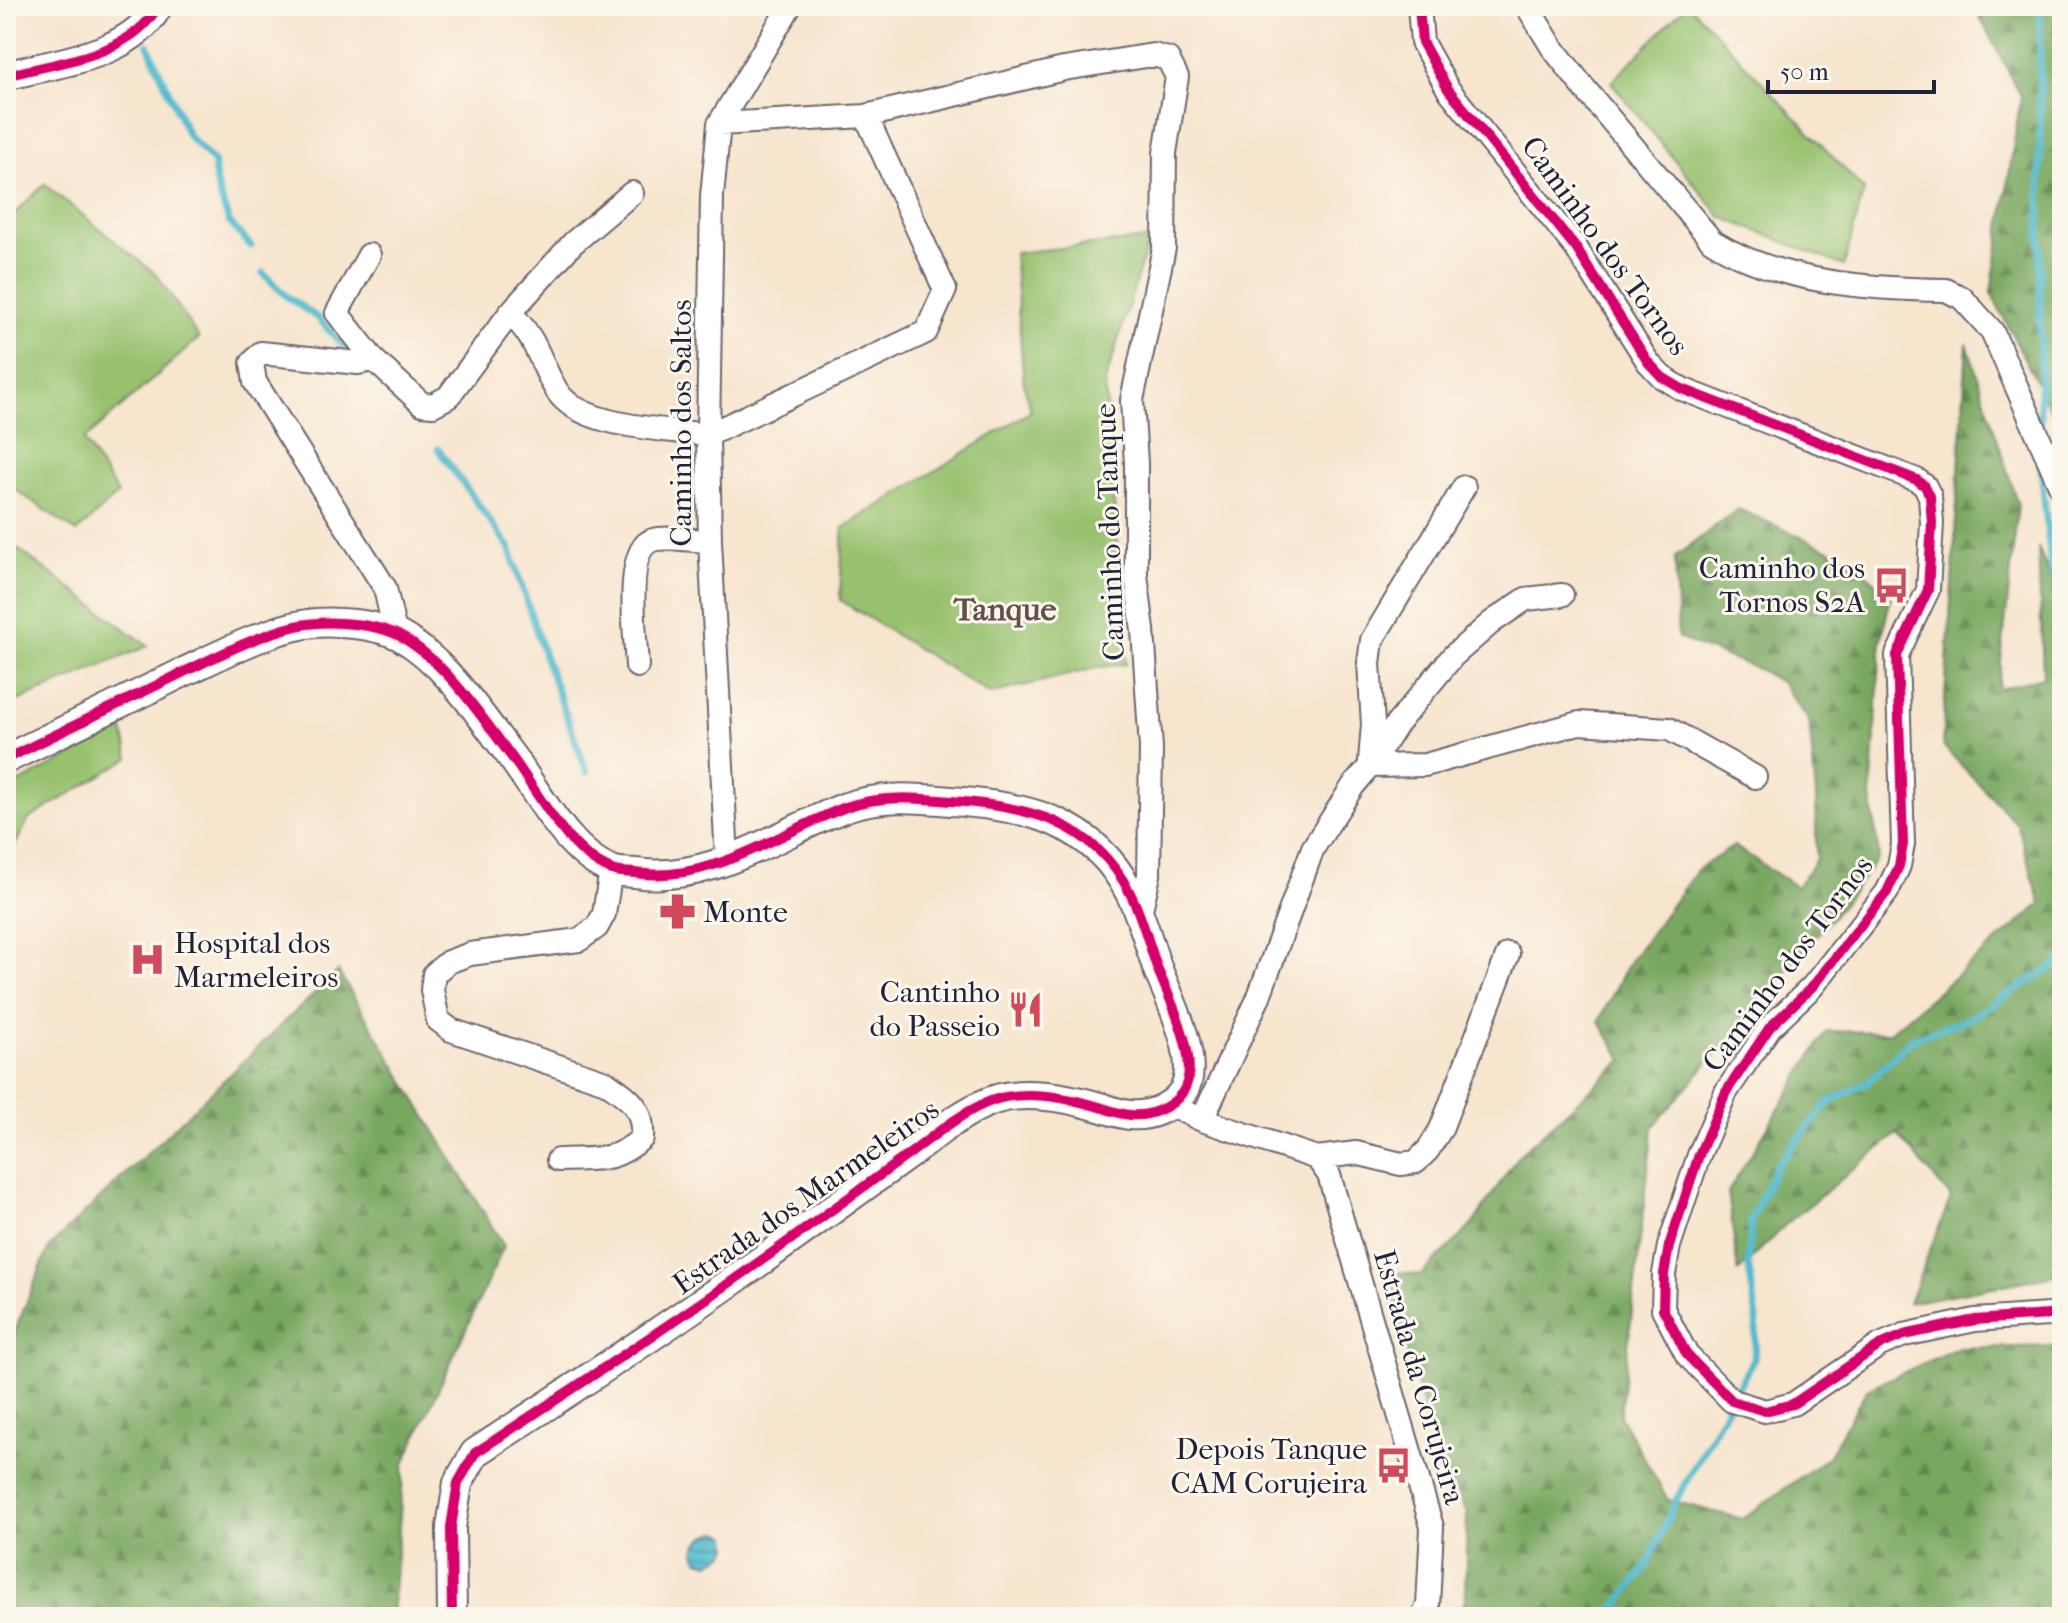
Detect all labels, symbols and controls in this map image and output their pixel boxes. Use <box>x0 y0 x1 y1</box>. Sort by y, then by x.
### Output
scale bar <box>1768 44 1934 94</box>
text: 50 m <box>1780 58 1829 86</box>
street label: Caminho dos Tornos <box>1514 130 1696 362</box>
street label: Caminho dos Saltos <box>664 299 699 547</box>
street label: Caminho do Tanque <box>1088 402 1132 661</box>
place label: Caminho dos Tornos S2A <box>1699 551 1866 620</box>
bus stop icon: Caminho dos Tornos S2A <box>1872 566 1910 604</box>
district label: Tanque <box>953 591 1056 628</box>
street label: Caminho dos Tornos <box>1695 849 1881 1079</box>
pharmacy icon: Monte <box>658 893 696 931</box>
place label: Monte <box>703 895 788 930</box>
place label: Hospital dos Marmeleiros <box>174 926 338 995</box>
hospital icon: Hospital dos Marmeleiros <box>129 941 167 979</box>
place label: Cantinho do Passeio <box>869 975 1000 1044</box>
restaurant icon: Cantinho do Passeio <box>1007 990 1045 1028</box>
street label: Estrada dos Marmeleiros <box>666 1092 946 1302</box>
street label: Estrada da Corujeira <box>1366 1246 1472 1509</box>
place label: Depois Tanque CAM Corujeira <box>1171 1432 1368 1501</box>
bus stop icon: Depois Tanque CAM Corujeira <box>1374 1447 1412 1485</box>

